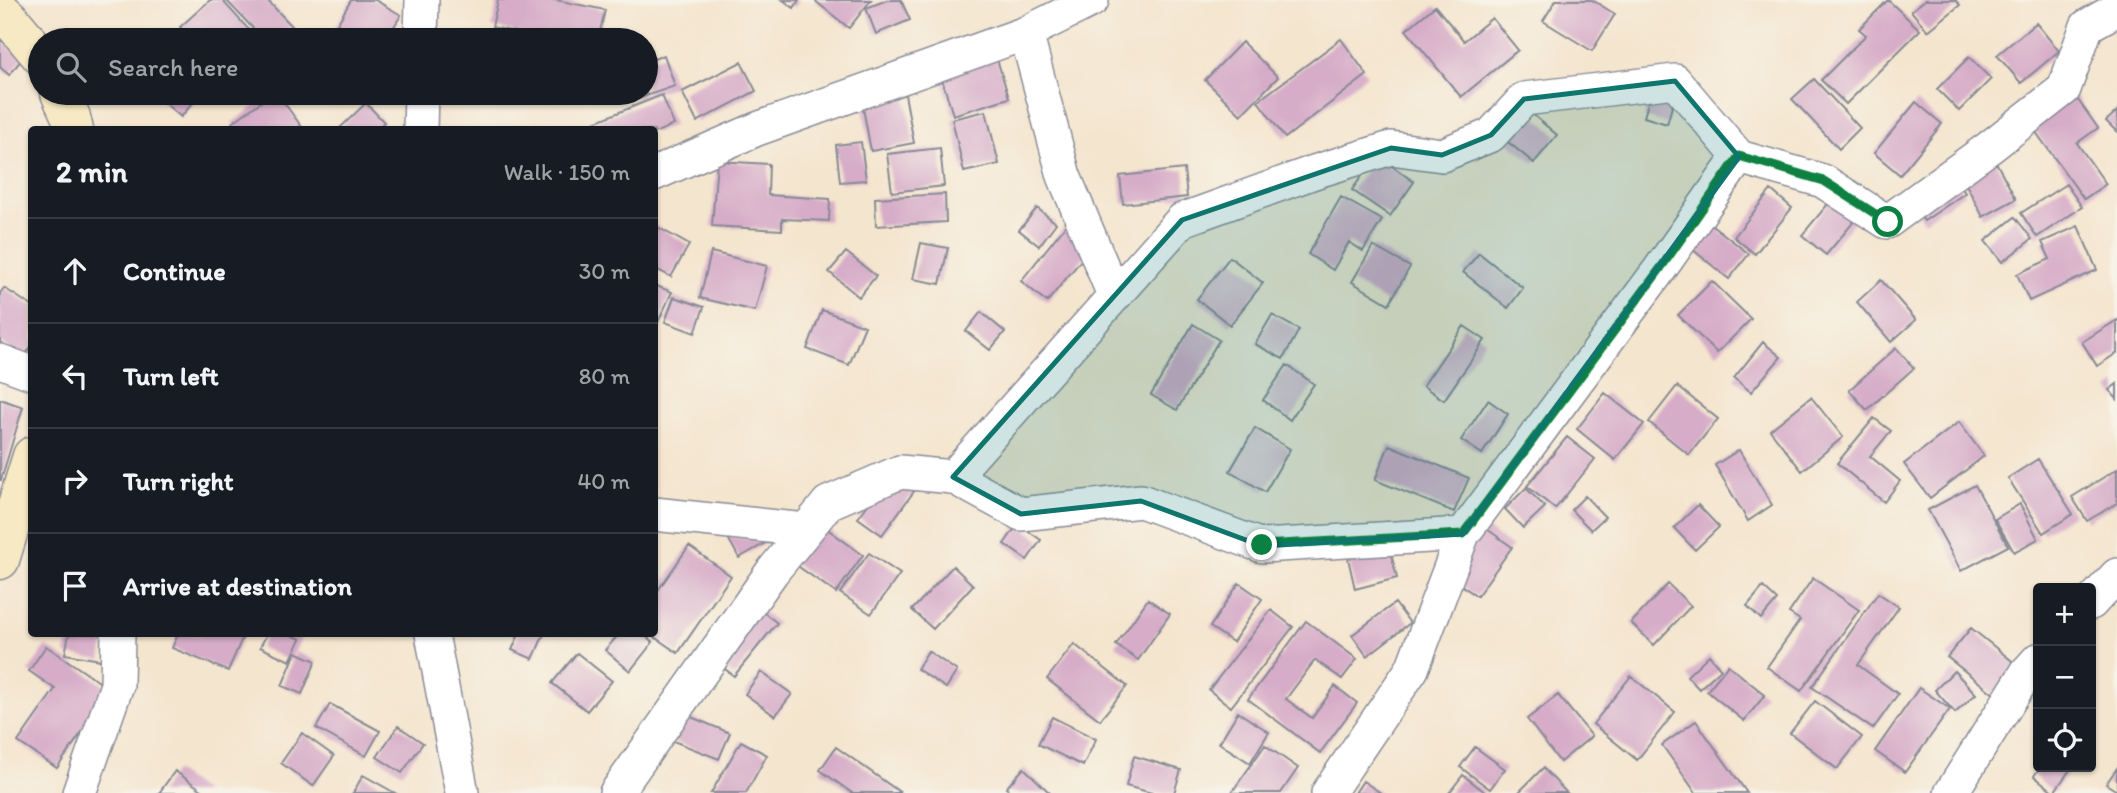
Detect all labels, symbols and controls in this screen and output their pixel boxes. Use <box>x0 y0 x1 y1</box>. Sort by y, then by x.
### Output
search box <box>28 28 658 105</box>
icon: search <box>52 48 90 86</box>
text: Search here <box>108 51 238 83</box>
text: 2 min <box>56 153 127 190</box>
text: Walk · 150 m <box>504 158 630 186</box>
route start <box>1872 206 1903 237</box>
icon: ahead <box>56 252 94 290</box>
text: Continue <box>123 255 226 287</box>
text: 30 m <box>579 257 630 285</box>
icon: left <box>56 357 94 395</box>
text: Turn left <box>123 360 219 392</box>
text: 80 m <box>579 362 630 390</box>
icon: right <box>56 462 94 500</box>
text: Turn right <box>123 465 234 497</box>
text: 40 m <box>577 467 630 495</box>
route end <box>1246 529 1277 560</box>
icon: arrive <box>56 567 94 605</box>
text: Arrive at destination <box>123 570 352 602</box>
map controls <box>2033 583 2096 772</box>
button: + <box>2033 583 2096 646</box>
button: − <box>2033 646 2096 709</box>
button: locate <box>2033 709 2096 772</box>

